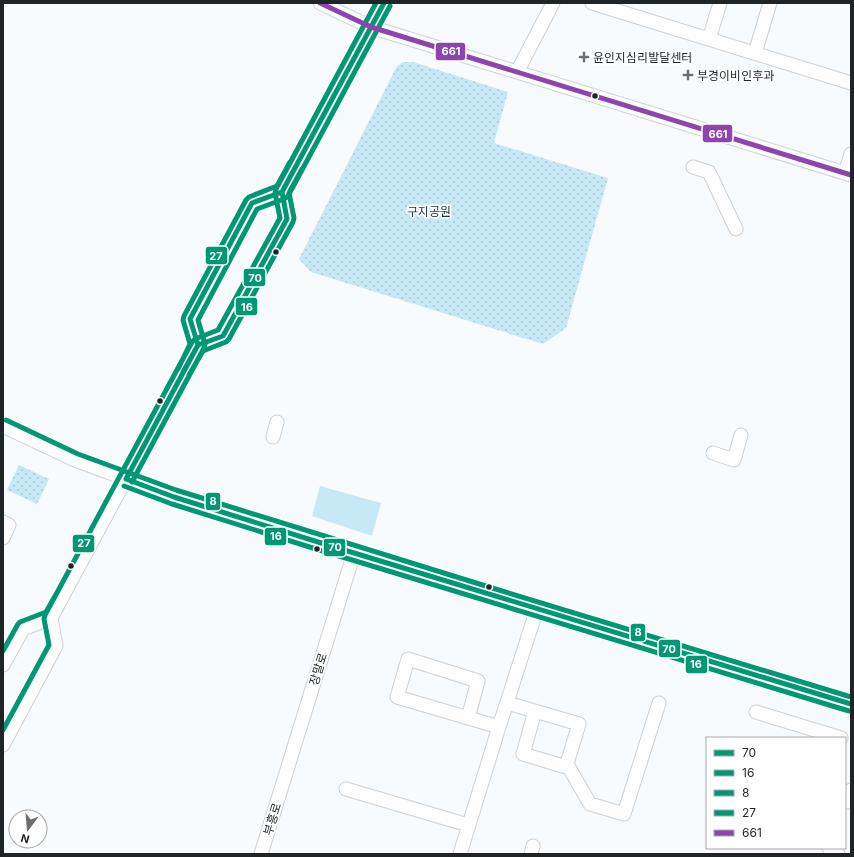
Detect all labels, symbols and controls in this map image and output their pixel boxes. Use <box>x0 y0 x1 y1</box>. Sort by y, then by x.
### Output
line badge: 661 <box>435 42 466 61</box>
text: 661 <box>441 44 461 58</box>
place label: 윤인지심리발달센터 <box>593 50 692 65</box>
marker: 윤인지심리발달센터 <box>578 51 590 63</box>
place label: 부경이비인후과 <box>697 68 774 83</box>
marker: 부경이비인후과 <box>682 69 694 81</box>
unlabelled marker <box>590 91 600 101</box>
line badge: 661 <box>702 124 733 143</box>
text: 661 <box>708 127 728 141</box>
park label: 구지공원 <box>407 204 451 219</box>
line badge: 27 <box>205 246 228 265</box>
unlabelled marker <box>271 247 281 257</box>
text: 27 <box>209 249 223 263</box>
line badge: 70 <box>243 268 266 287</box>
text: 70 <box>248 271 262 285</box>
line badge: 16 <box>235 297 258 316</box>
text: 16 <box>241 300 253 314</box>
unlabelled marker <box>155 396 165 406</box>
line badge: 8 <box>205 492 221 511</box>
text: 8 <box>209 494 217 508</box>
line badge: 16 <box>264 527 287 546</box>
text: 16 <box>270 529 282 543</box>
line badge: 27 <box>72 534 95 553</box>
text: 27 <box>77 536 91 550</box>
line badge: 70 <box>323 538 346 557</box>
text: 70 <box>328 540 342 554</box>
unlabelled marker <box>312 544 322 554</box>
unlabelled marker <box>66 561 76 571</box>
unlabelled marker <box>484 582 494 592</box>
line badge: 8 <box>630 623 646 642</box>
text: 8 <box>634 625 642 639</box>
line badge: 70 <box>658 639 681 658</box>
text: 70 <box>662 642 676 656</box>
street label: 장말로 <box>306 651 330 687</box>
line badge: 16 <box>685 655 708 674</box>
text: 16 <box>690 657 702 671</box>
legend <box>706 737 846 849</box>
text: 70 <box>742 745 756 760</box>
text: 16 <box>742 765 754 780</box>
text: 8 <box>742 785 749 800</box>
street label: 부흥로 <box>260 801 284 837</box>
text: 27 <box>742 805 756 820</box>
north arrow <box>8 809 48 849</box>
text: 661 <box>742 825 762 840</box>
text: N <box>19 831 31 846</box>

